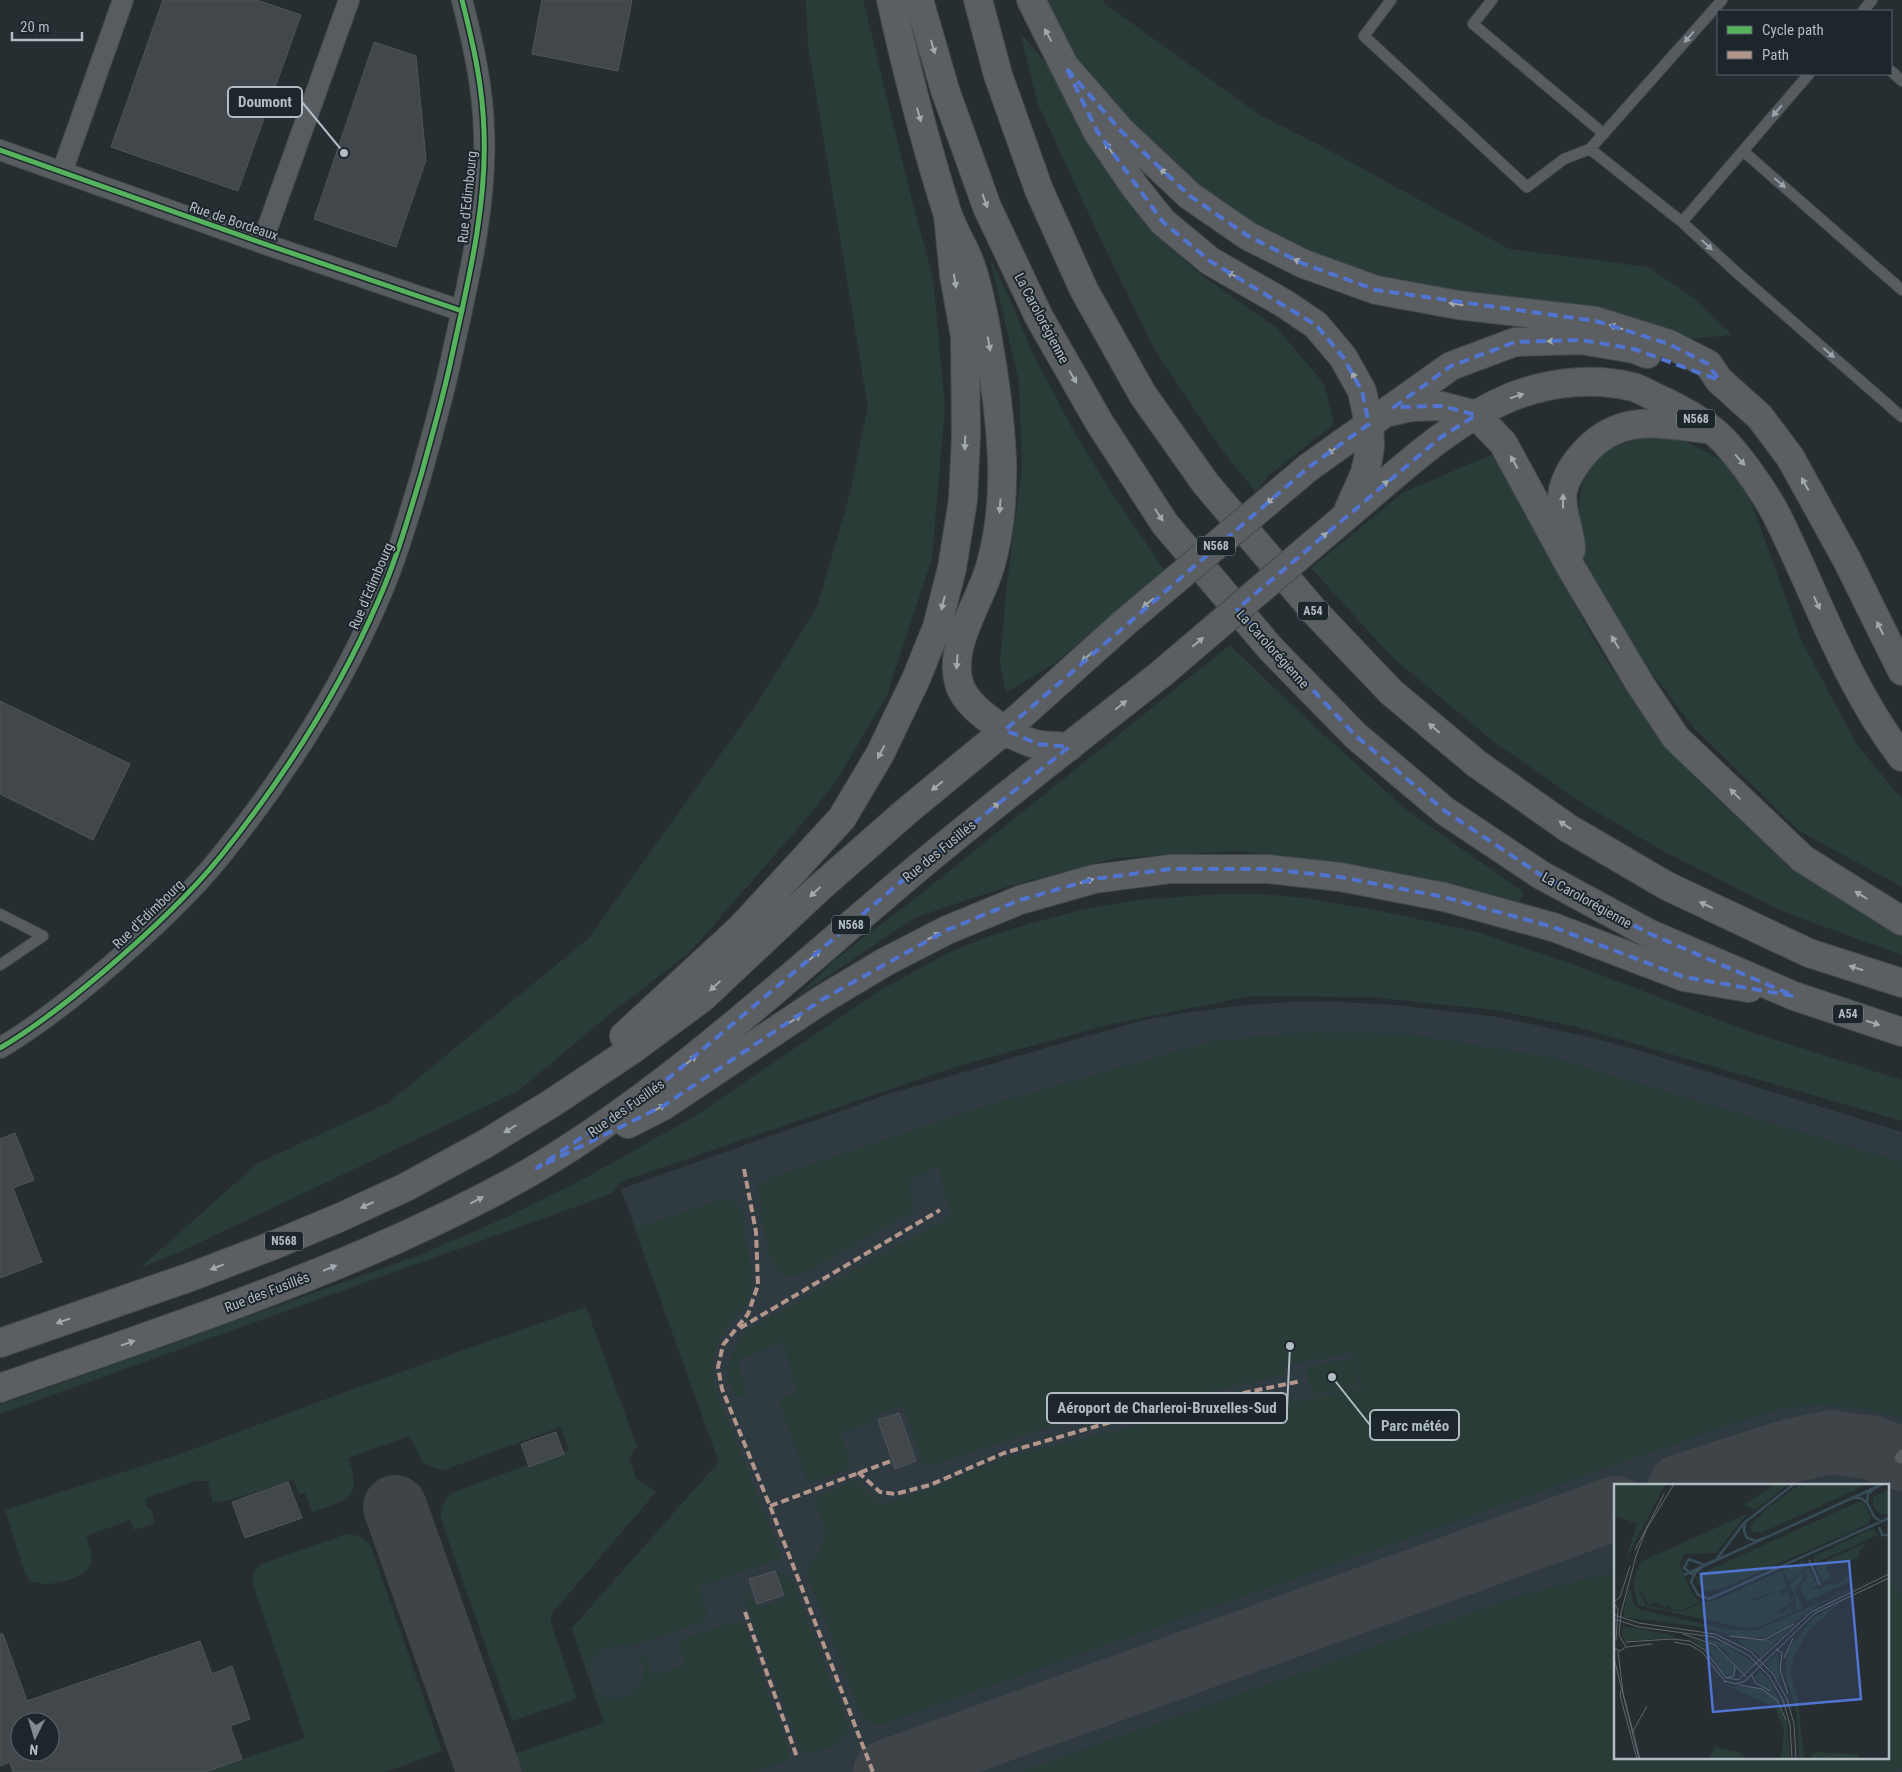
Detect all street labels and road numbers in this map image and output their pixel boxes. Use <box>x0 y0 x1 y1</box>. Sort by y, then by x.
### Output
street label: Rue d'Edimbourg <box>454 150 480 244</box>
street label: Rue de Bordeaux <box>188 198 280 244</box>
street label: La Carolorégienne <box>1011 270 1073 366</box>
road number: N568 <box>1677 409 1715 428</box>
road number: N568 <box>1197 536 1235 556</box>
street label: Rue d'Edimbourg <box>346 540 396 632</box>
road number: A54 <box>1298 602 1328 620</box>
street label: La Carolorégienne <box>1234 606 1313 692</box>
street label: Rue des Fusillés <box>899 817 979 885</box>
street label: La Carolorégienne <box>1539 869 1635 931</box>
street label: Rue d'Edimbourg <box>109 876 187 952</box>
road number: N568 <box>832 916 870 934</box>
road number: A54 <box>1833 1004 1863 1024</box>
street label: Rue des Fusillés <box>585 1076 667 1140</box>
road number: N568 <box>265 1232 303 1250</box>
street label: Rue des Fusillés <box>222 1269 312 1315</box>

